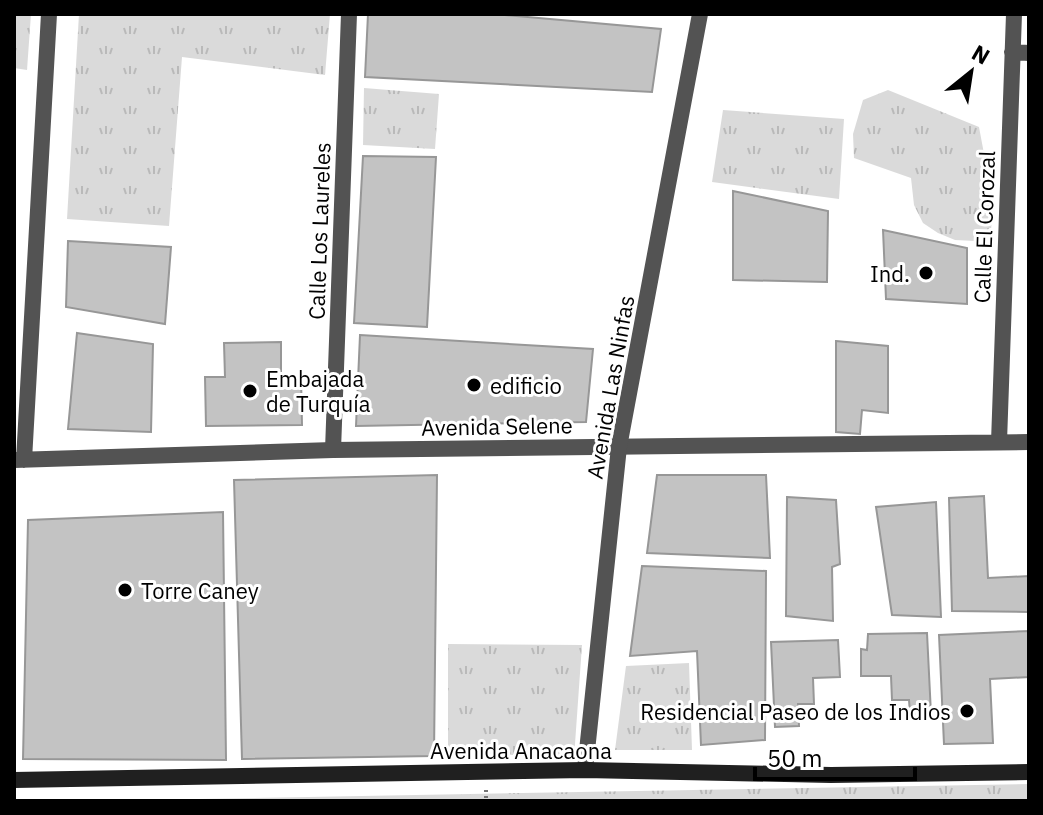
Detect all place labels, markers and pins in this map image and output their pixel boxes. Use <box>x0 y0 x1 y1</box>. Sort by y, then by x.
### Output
place label: Ind. <box>870 259 910 288</box>
marker: Ind. <box>917 264 935 282</box>
place label: Embajada de Turquía <box>266 364 371 418</box>
place label: edificio <box>490 371 562 400</box>
marker: edificio <box>465 376 483 394</box>
marker: Embajada de Turquía <box>241 382 259 400</box>
place label: Torre Caney <box>141 576 259 605</box>
marker: Torre Caney <box>116 581 134 599</box>
place label: Residencial Paseo de los Indios <box>640 697 951 726</box>
marker: Residencial Paseo de los Indios <box>958 702 976 720</box>

